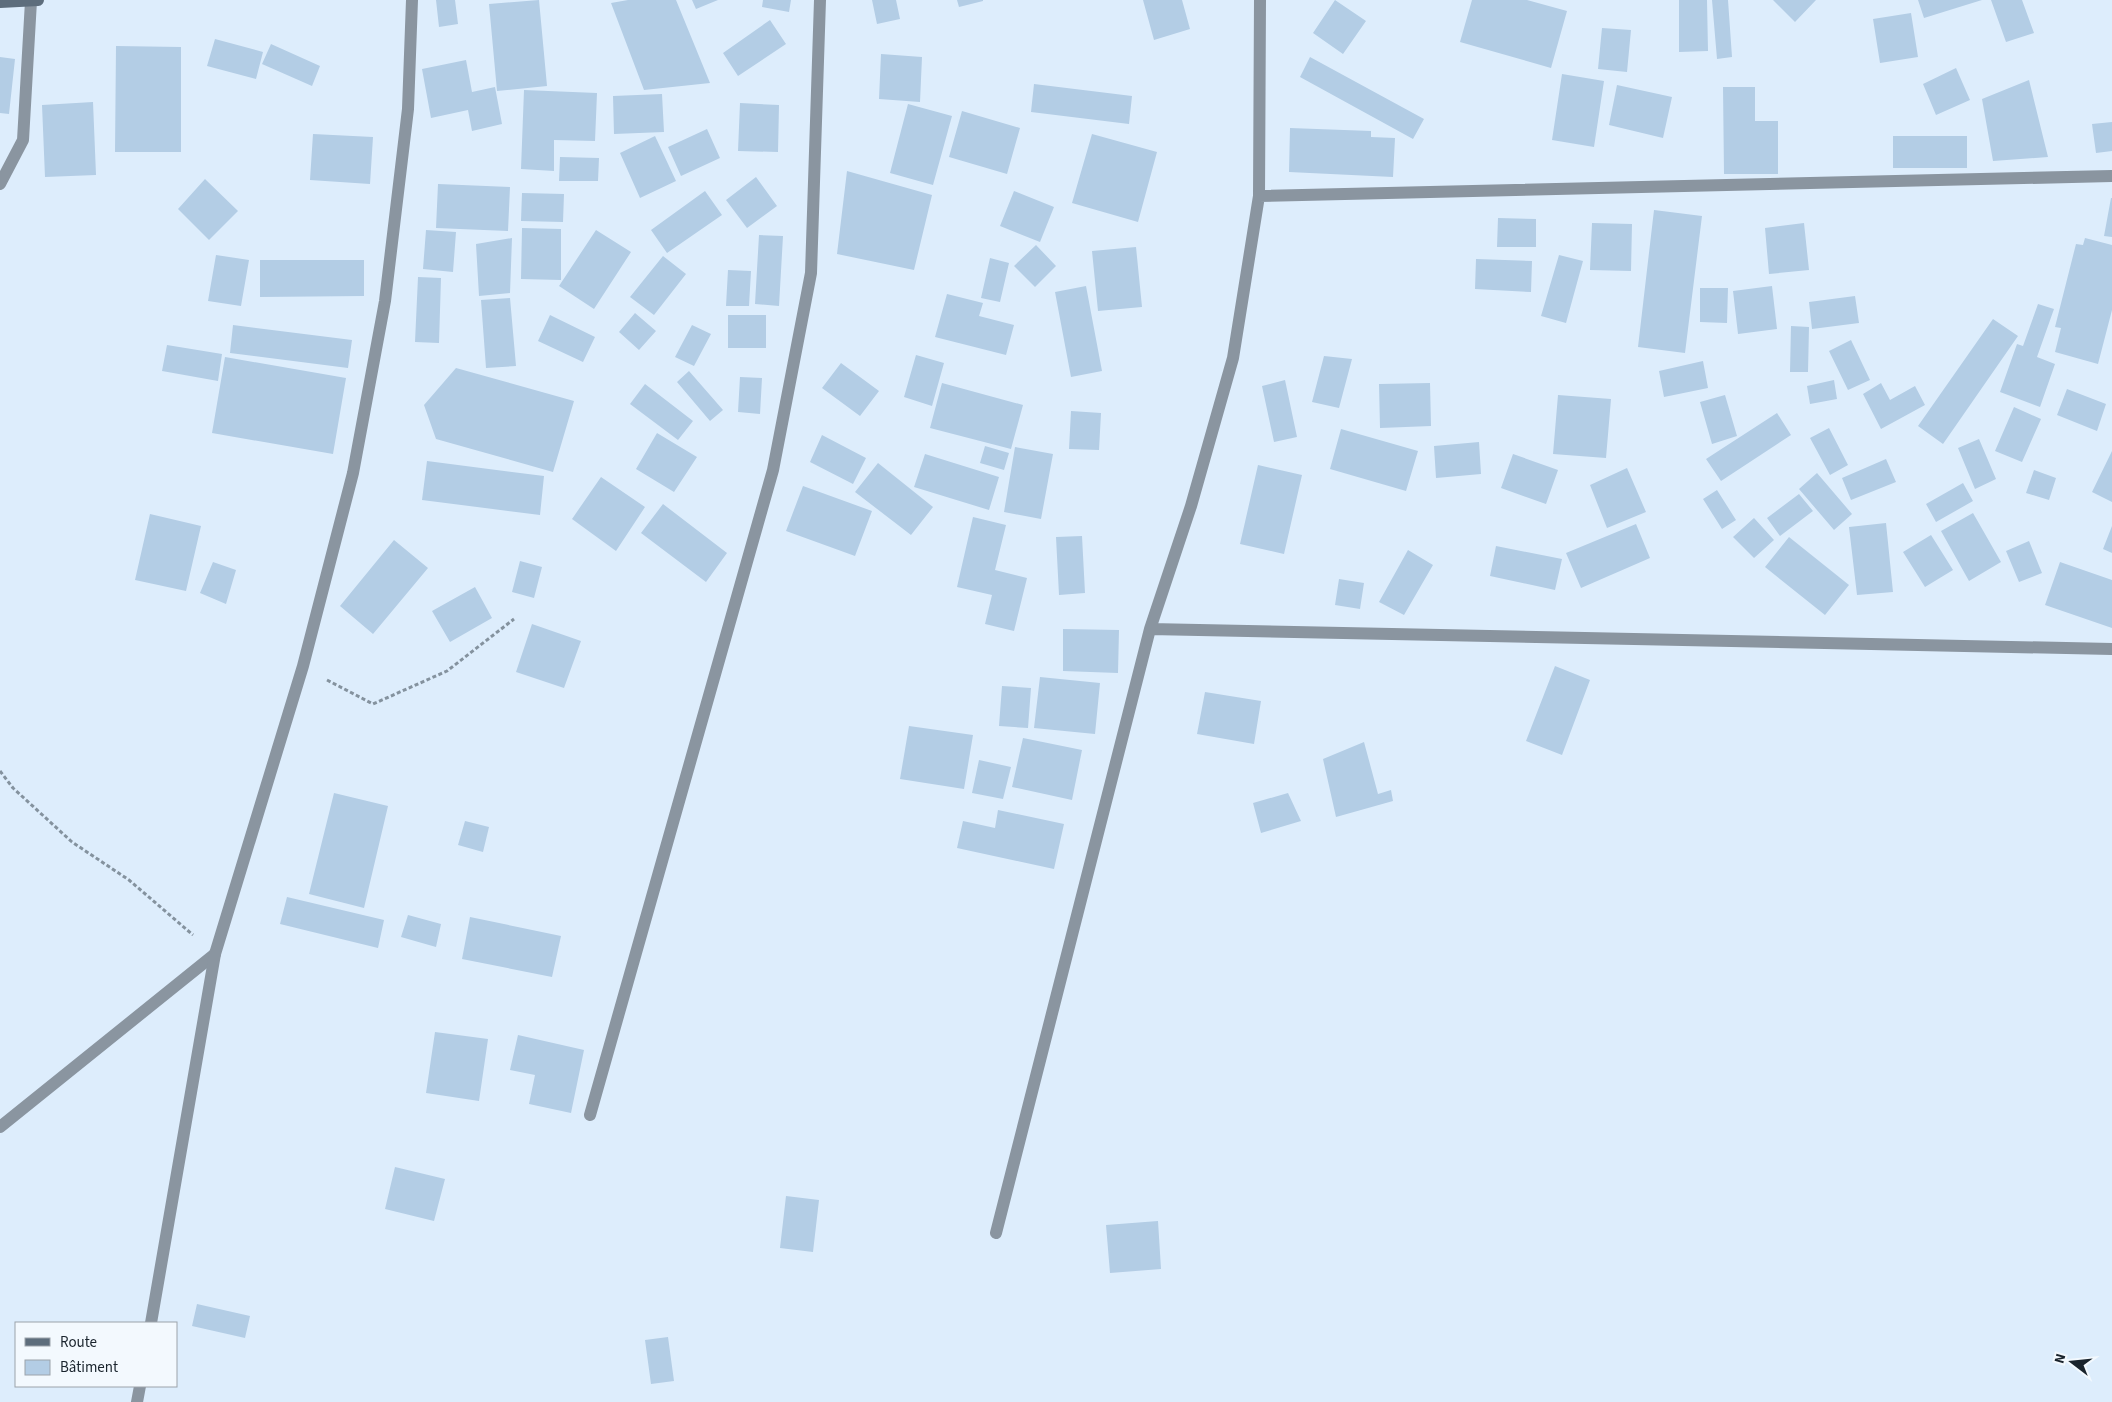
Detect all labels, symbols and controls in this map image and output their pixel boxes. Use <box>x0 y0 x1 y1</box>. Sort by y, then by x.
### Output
legend <box>15 1322 178 1387</box>
text: Route <box>60 1332 97 1353</box>
north arrow <box>2047 1337 2097 1387</box>
text: N <box>2050 1351 2071 1366</box>
text: Bâtiment <box>60 1357 118 1378</box>

